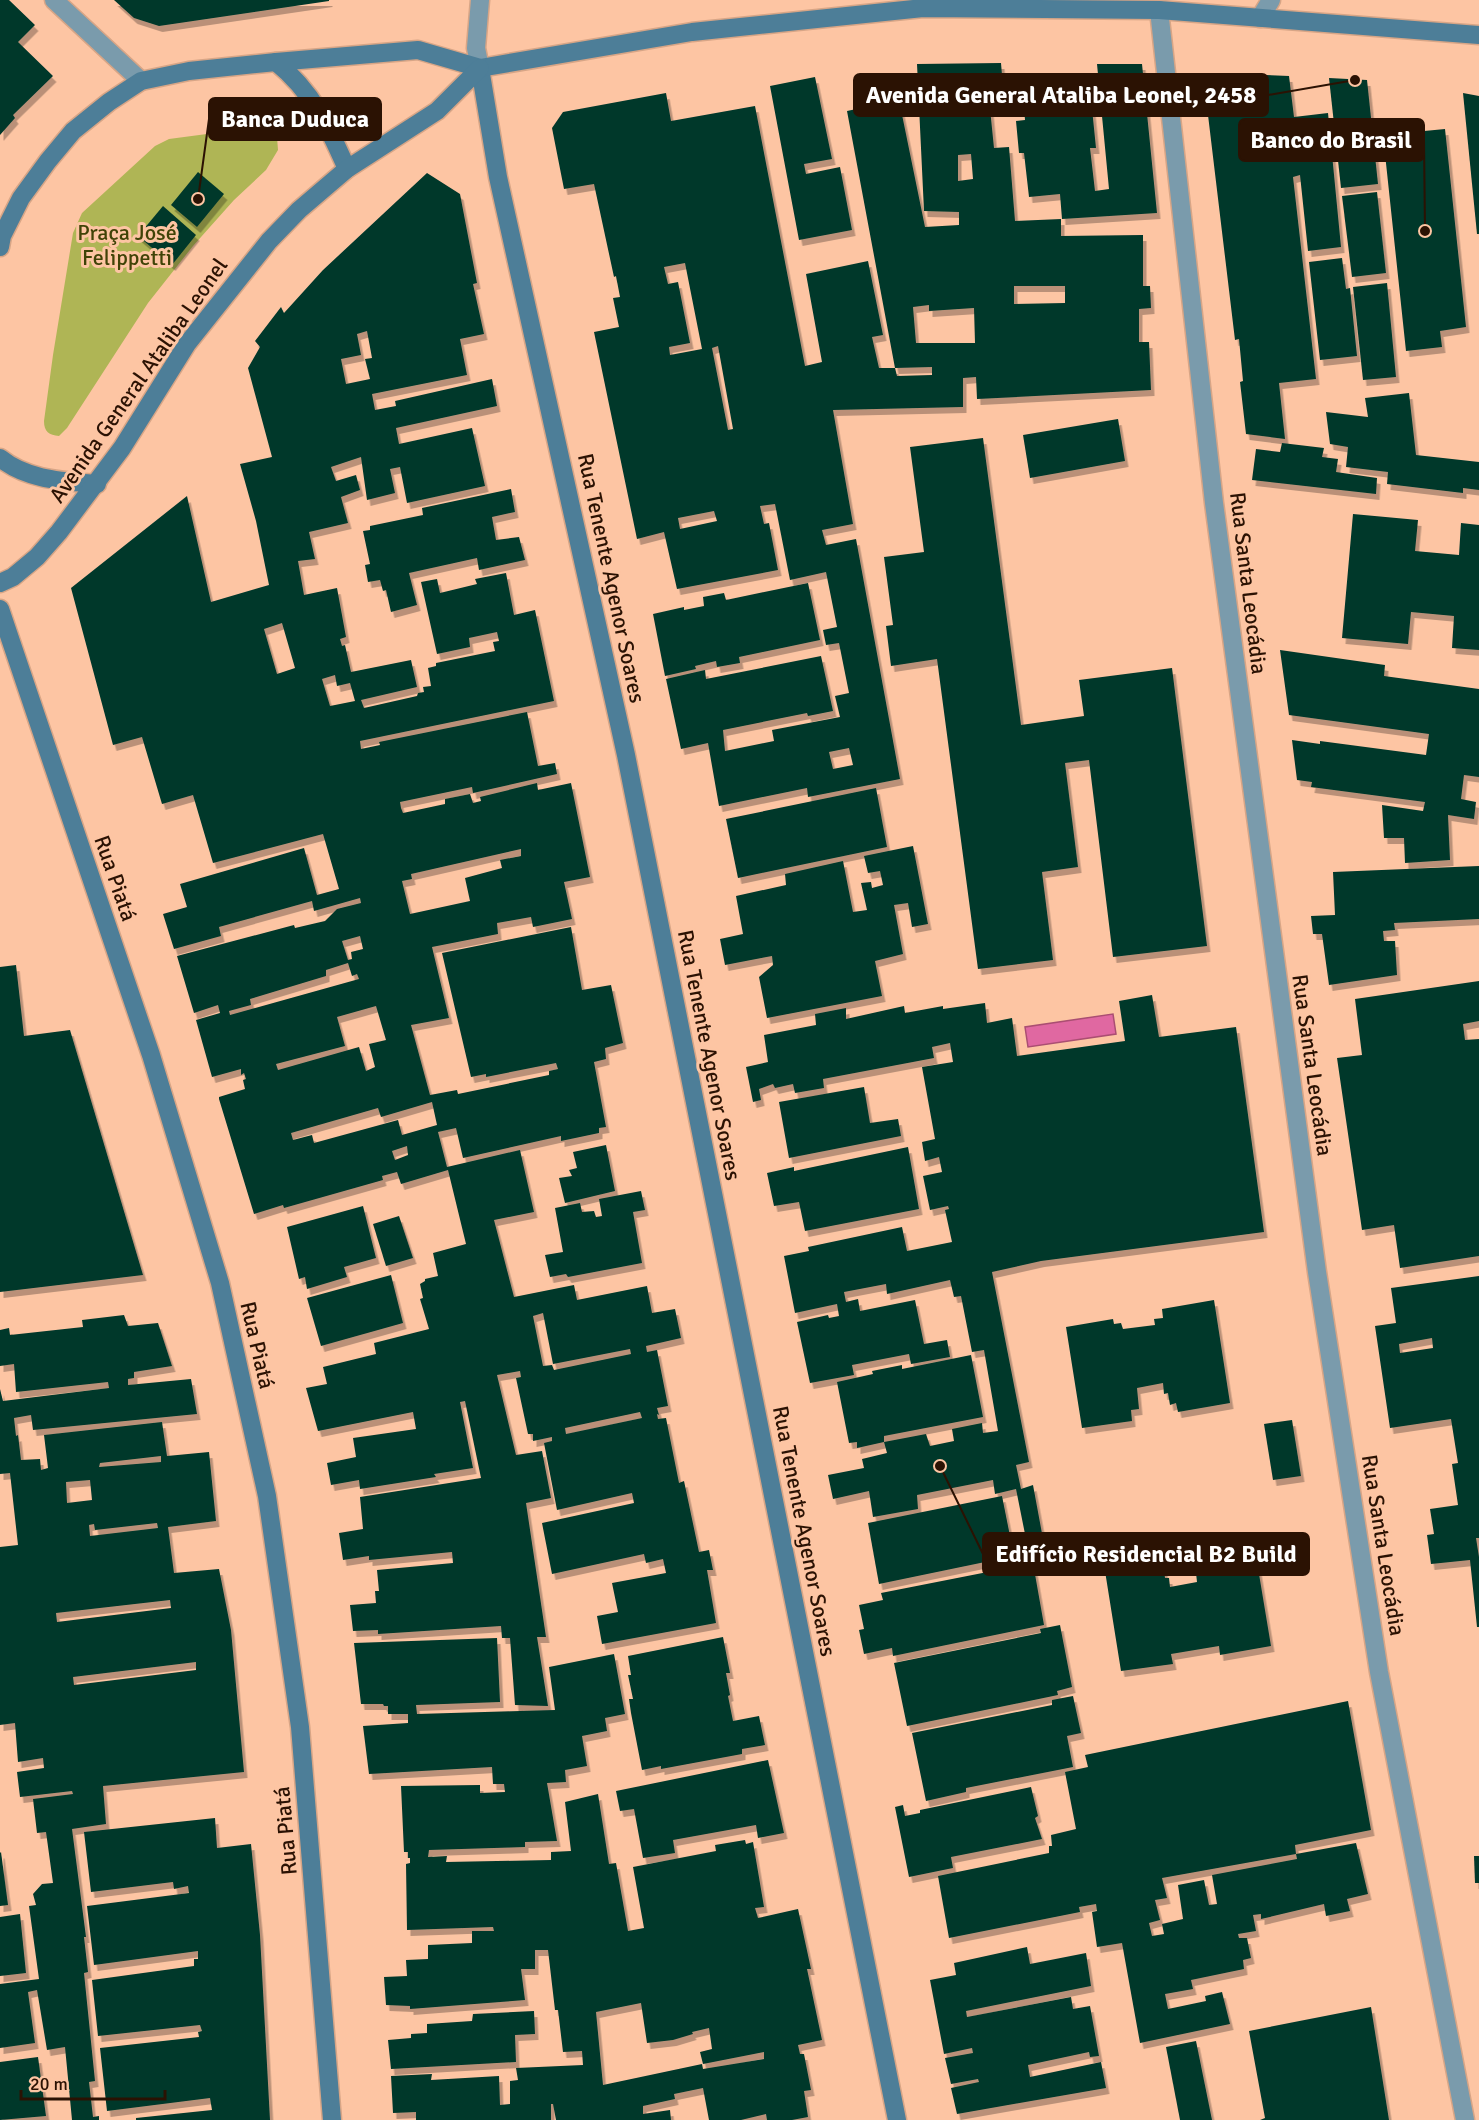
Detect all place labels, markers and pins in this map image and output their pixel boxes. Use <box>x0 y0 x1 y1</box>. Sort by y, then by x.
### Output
callout: Avenida General Ataliba Leonel, 2458 <box>854 74 1268 116</box>
callout: Banca Duduca <box>209 98 381 140</box>
callout: Banco do Brasil <box>1239 119 1424 161</box>
callout: Edifício Residencial B2 Build <box>983 1533 1309 1575</box>

